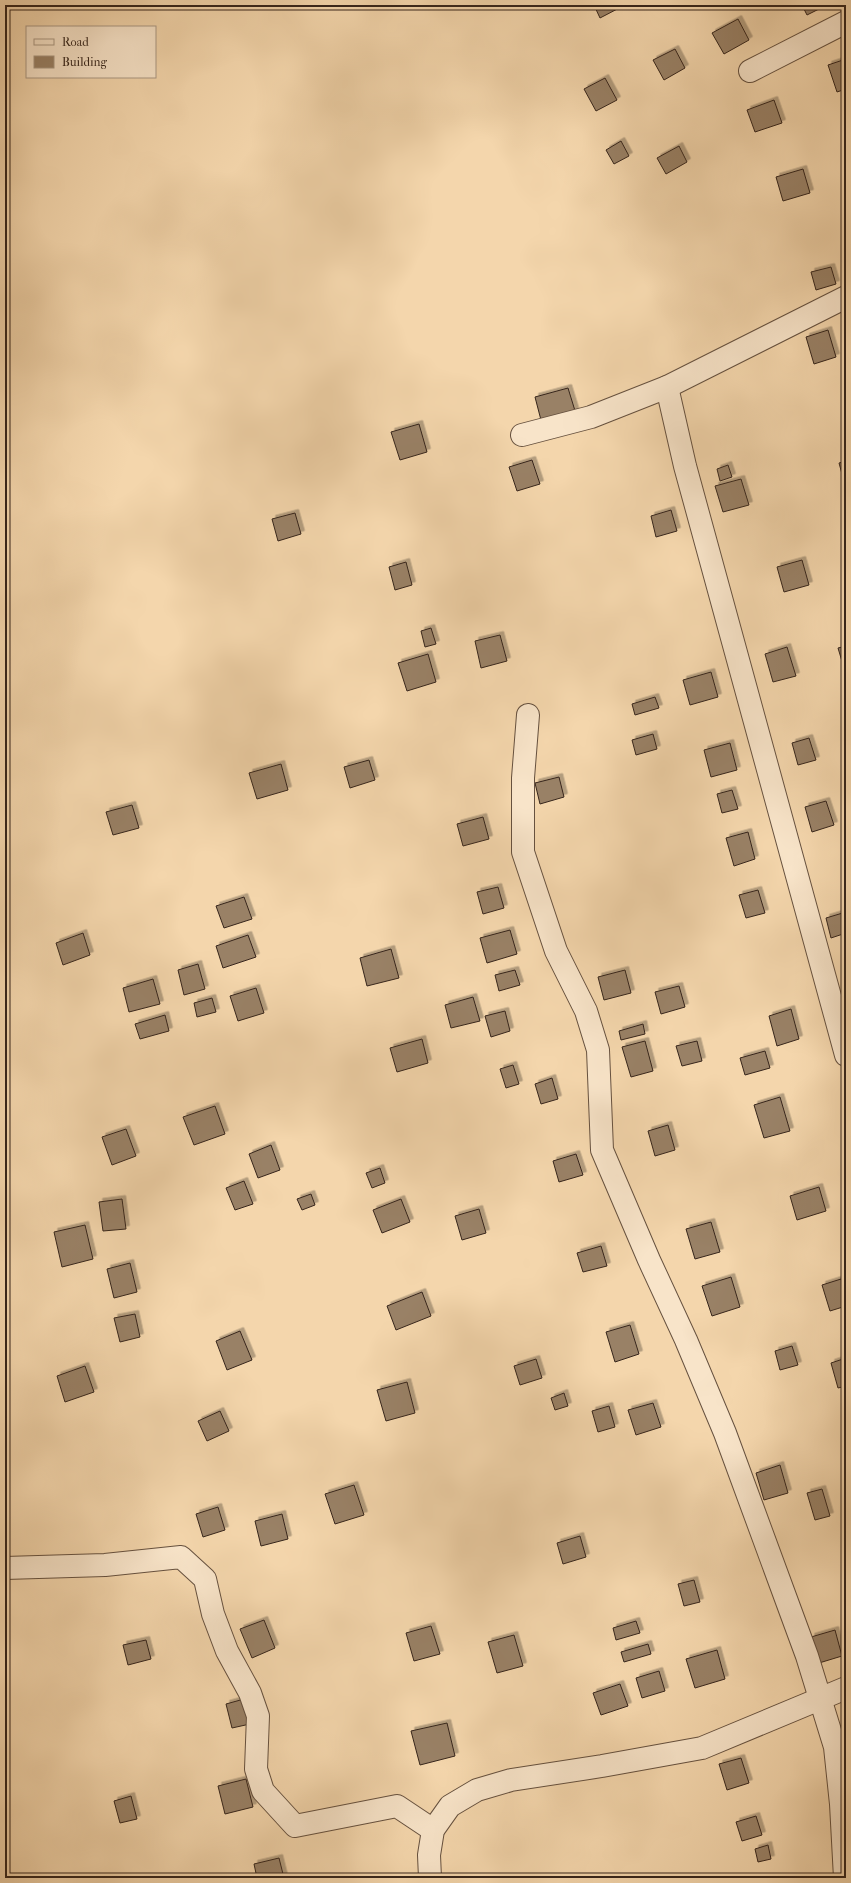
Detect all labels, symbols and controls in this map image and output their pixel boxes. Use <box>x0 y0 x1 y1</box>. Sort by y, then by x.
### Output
legend <box>26 26 156 78</box>
text: Road <box>62 35 89 49</box>
text: Building <box>62 55 107 69</box>

